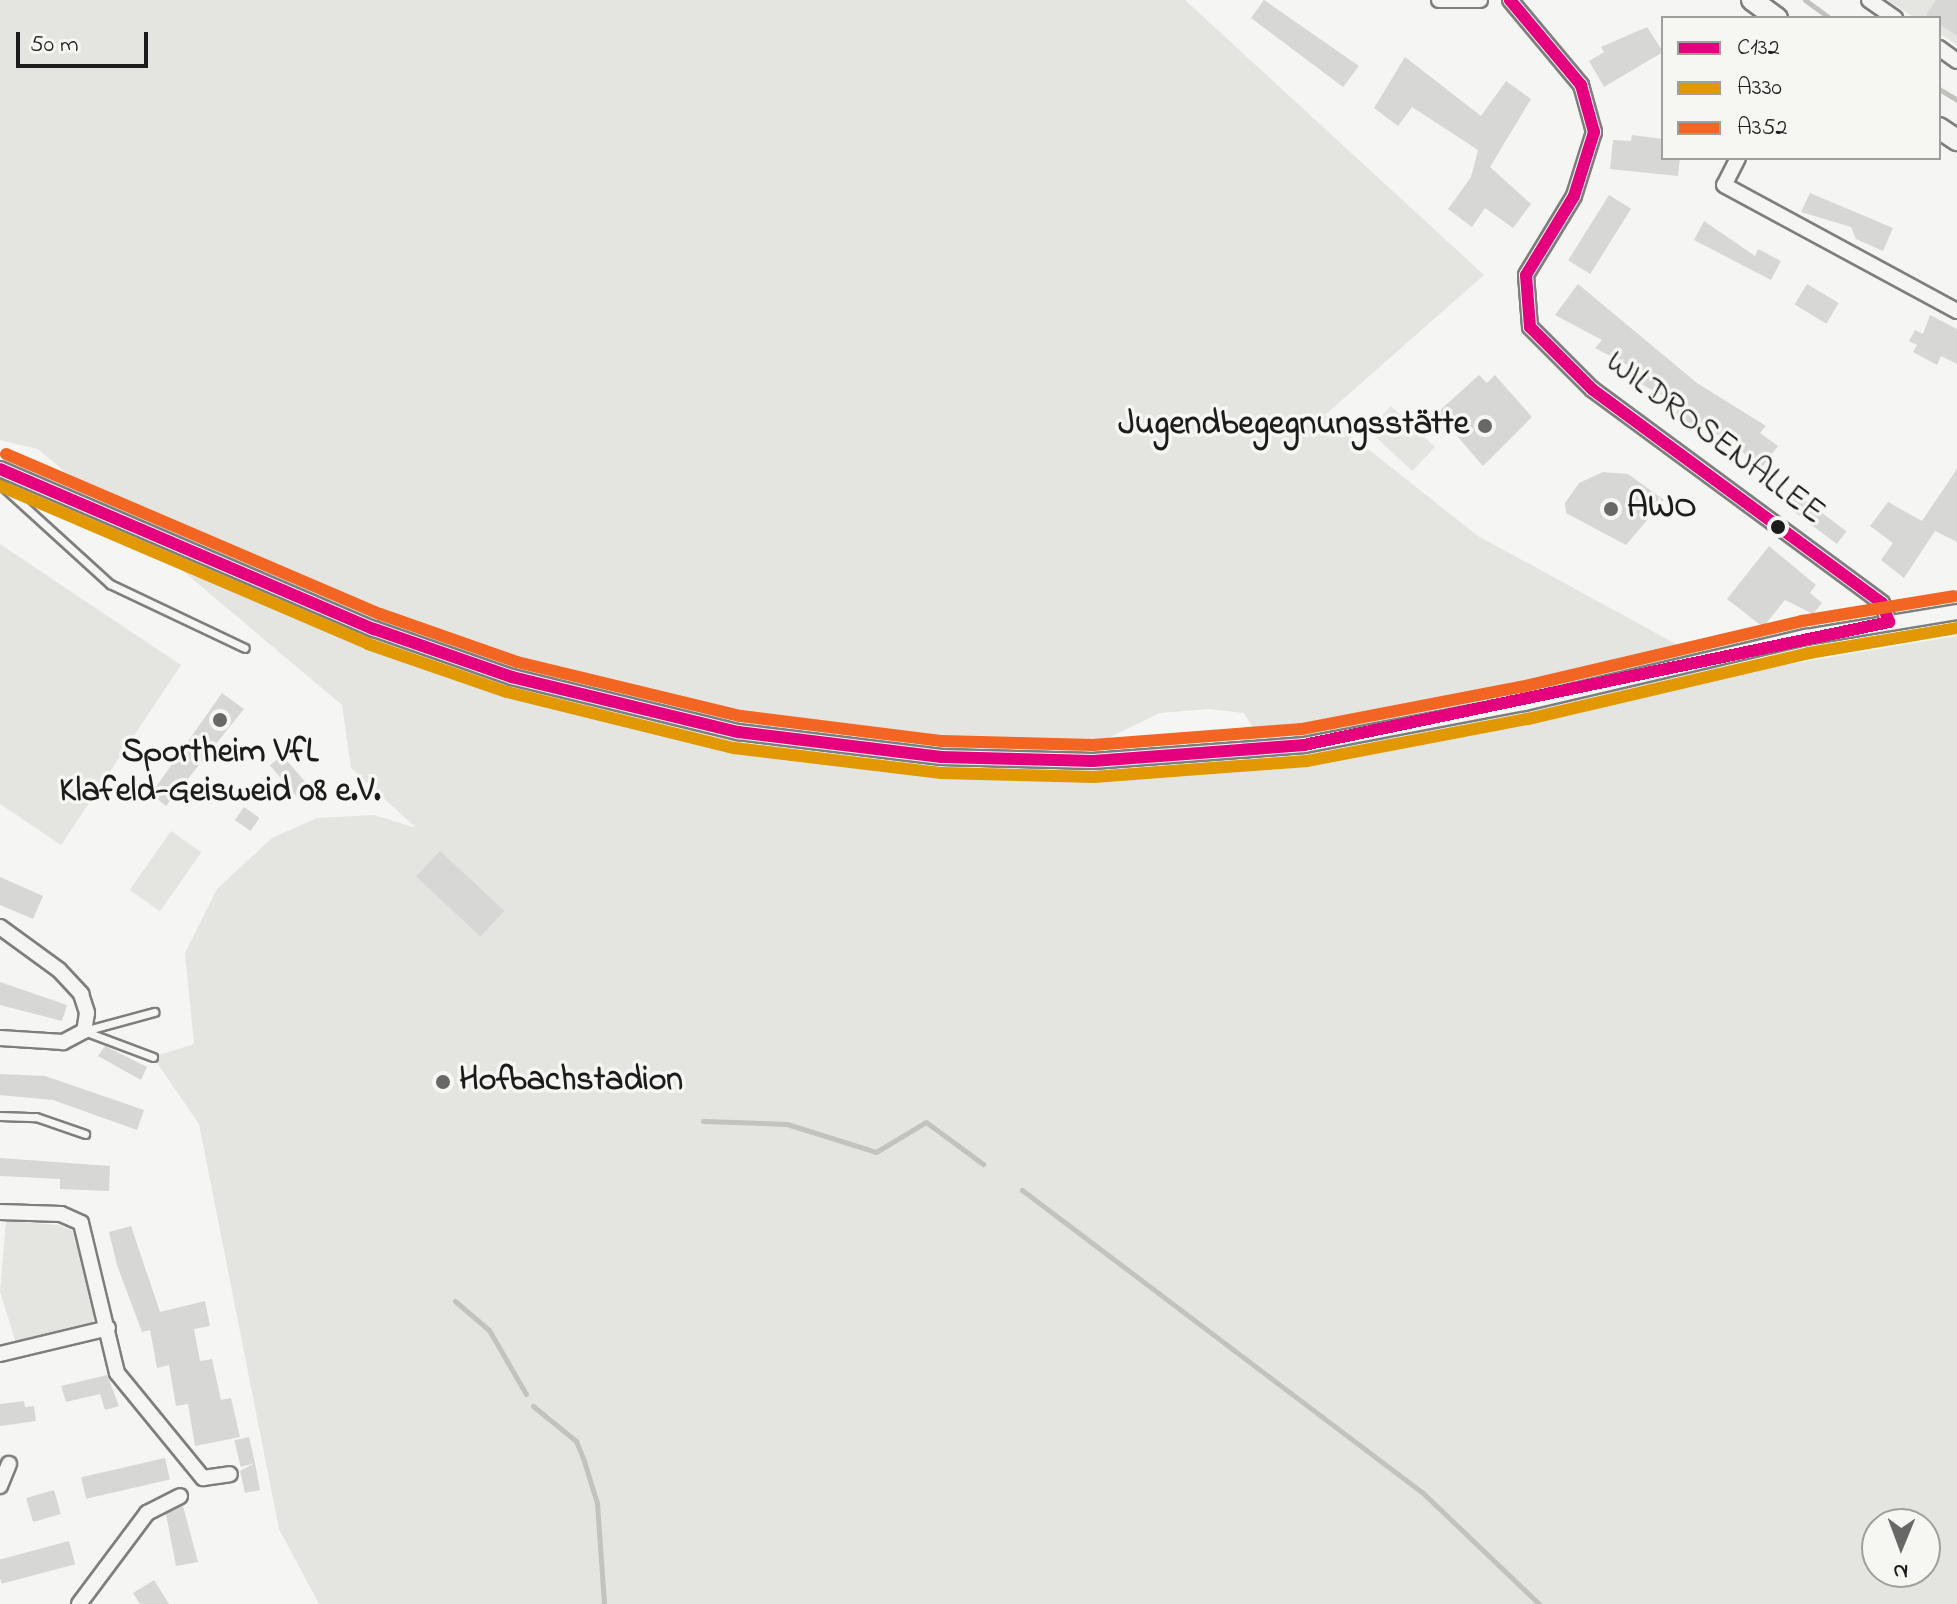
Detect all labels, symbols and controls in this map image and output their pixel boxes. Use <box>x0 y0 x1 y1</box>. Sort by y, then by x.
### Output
scale bar <box>20 16 152 66</box>
legend <box>1661 16 1941 160</box>
text: 50 m <box>30 28 79 63</box>
text: C132 <box>1737 31 1780 66</box>
text: A330 <box>1737 71 1782 106</box>
text: A352 <box>1737 111 1787 146</box>
street label: WILDROSENALLEE <box>1596 343 1832 535</box>
place label: Jugendbegegnungsstätte <box>1118 406 1469 446</box>
marker: Jugendbegegnungsstätte <box>1476 417 1494 435</box>
place label: AWO <box>1627 489 1697 529</box>
marker: AWO <box>1602 500 1620 518</box>
unlabelled marker <box>1770 519 1786 535</box>
marker: Sportheim VfL Klafeld-Geisweid 08 e.V. <box>211 711 229 729</box>
place label: Sportheim VfL Klafeld-Geisweid 08 e.V. <box>59 733 381 812</box>
place label: Hofbachstadion <box>459 1062 683 1102</box>
marker: Hofbachstadion <box>434 1073 452 1091</box>
north arrow <box>1861 1508 1941 1588</box>
text: N <box>1893 1554 1908 1586</box>

